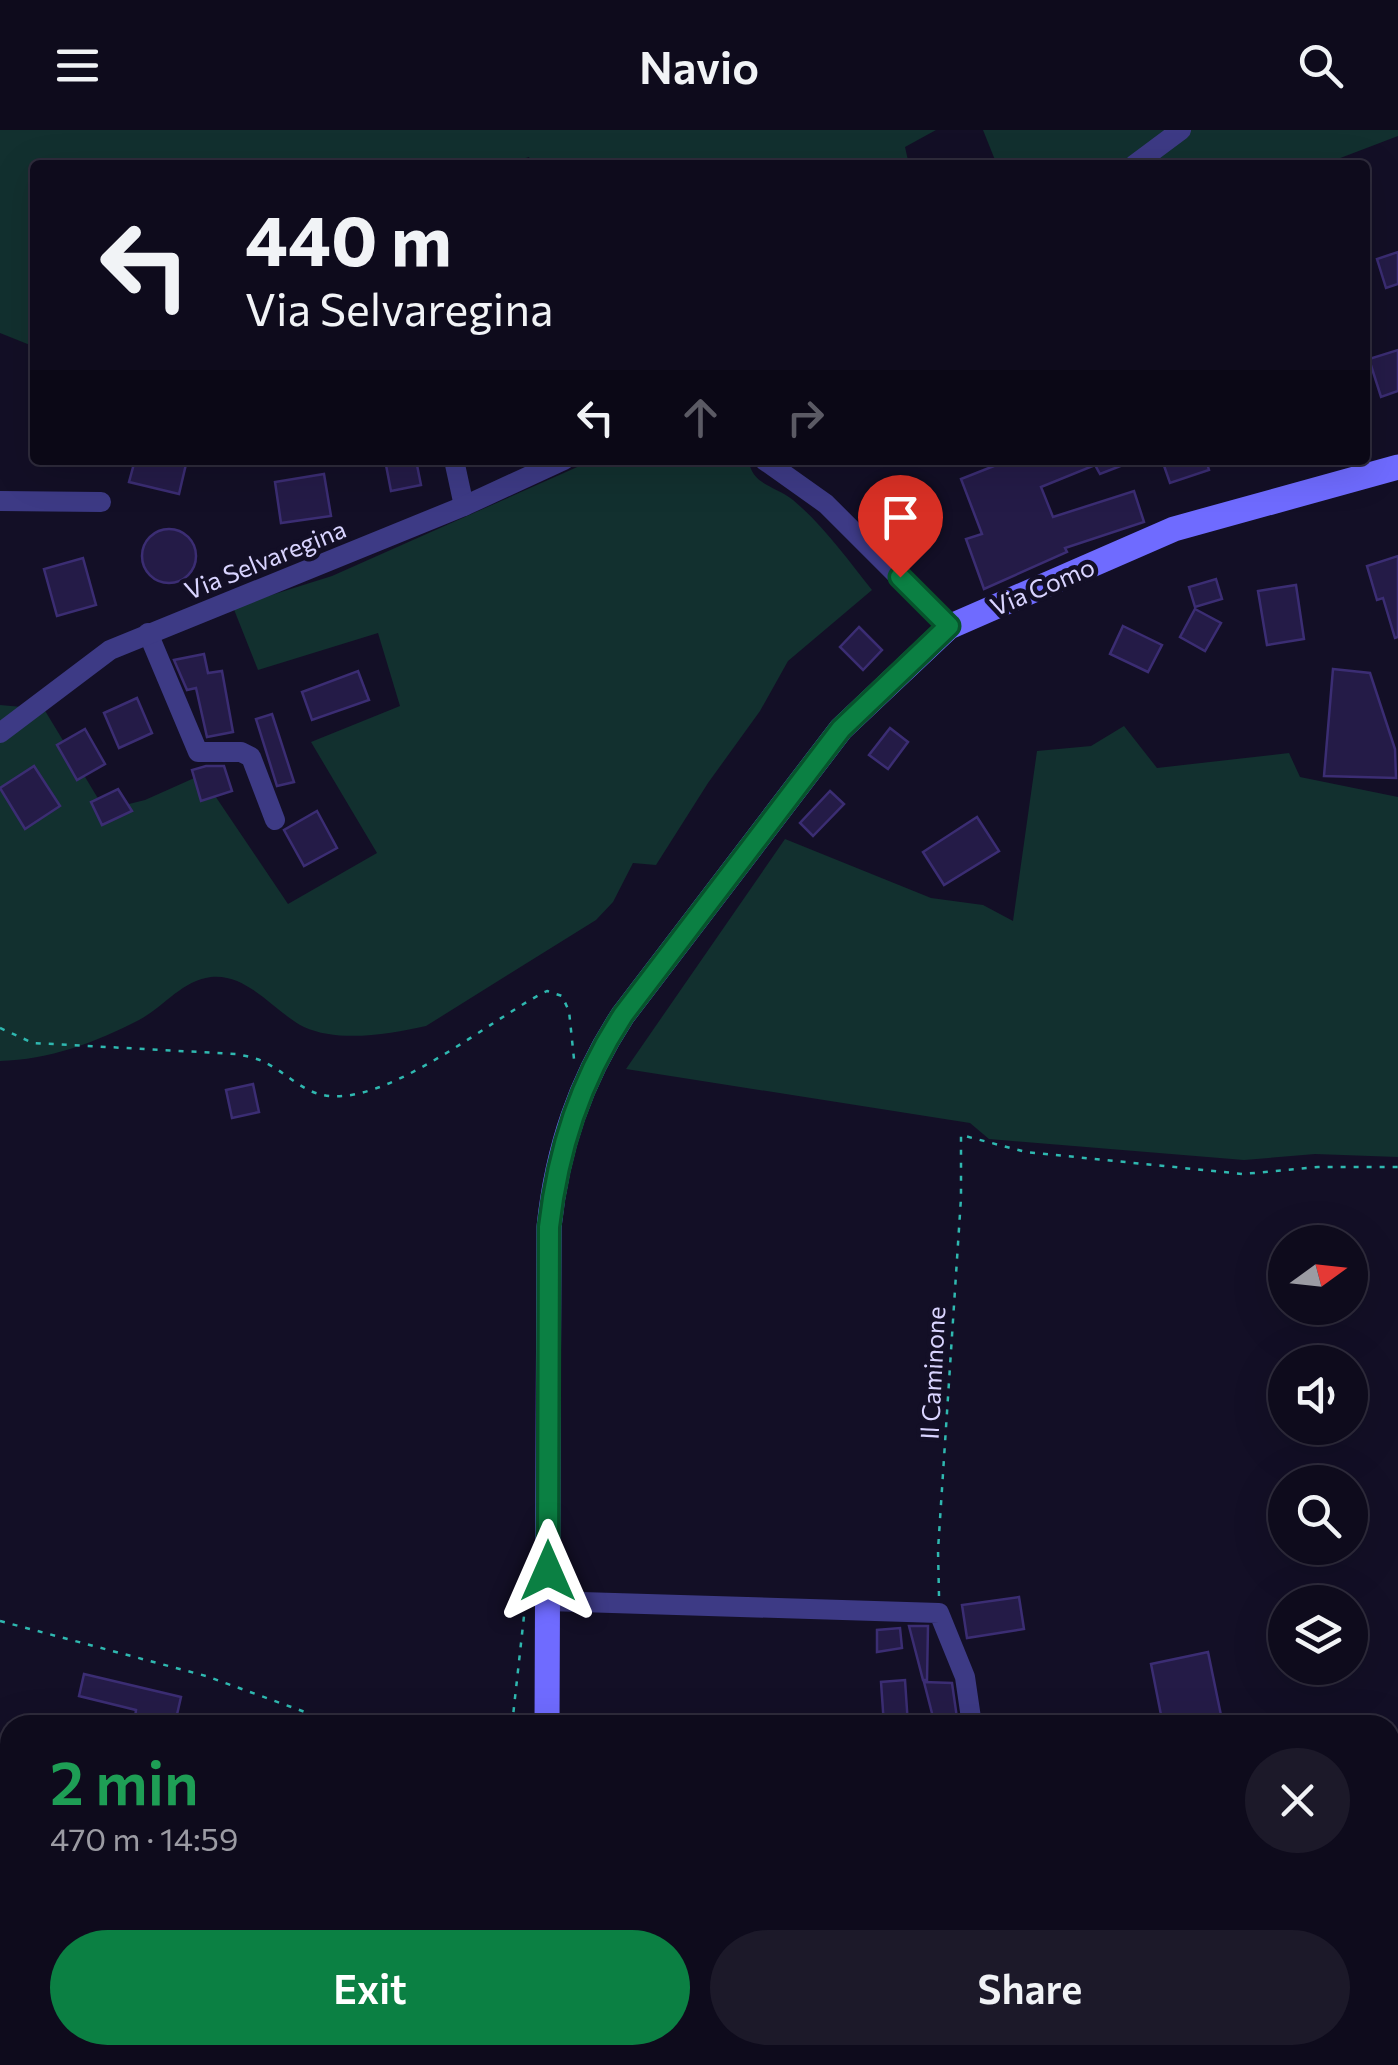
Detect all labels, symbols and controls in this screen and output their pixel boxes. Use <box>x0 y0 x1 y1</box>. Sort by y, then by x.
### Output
icon: menu <box>50 38 105 93</box>
text: Navio <box>639 38 759 93</box>
icon: search <box>1293 38 1348 93</box>
text: 440 m <box>245 195 452 280</box>
icon: left <box>80 200 210 330</box>
text: Via Selvaregina <box>245 280 554 335</box>
icon: left <box>568 390 623 445</box>
icon: ahead <box>673 390 728 445</box>
icon: right <box>778 390 833 445</box>
pin <box>858 475 943 578</box>
icon: arrive <box>873 490 928 545</box>
street label: Via Selvaregina <box>180 513 350 605</box>
street label: Via Como <box>985 551 1099 621</box>
north arrow <box>1268 1225 1368 1325</box>
map controls <box>1268 1225 1368 1685</box>
street label: Il Caminone <box>914 1306 950 1440</box>
button: sound <box>1268 1345 1368 1445</box>
button: search <box>1268 1465 1368 1565</box>
position arrow <box>496 1519 600 1623</box>
button: layers <box>1268 1585 1368 1685</box>
text: 2 min <box>50 1744 199 1817</box>
button: close <box>1245 1748 1350 1853</box>
text: 470 m · 14:59 <box>50 1818 238 1858</box>
button: Exit <box>50 1930 690 2045</box>
button: Share <box>710 1930 1350 2045</box>

